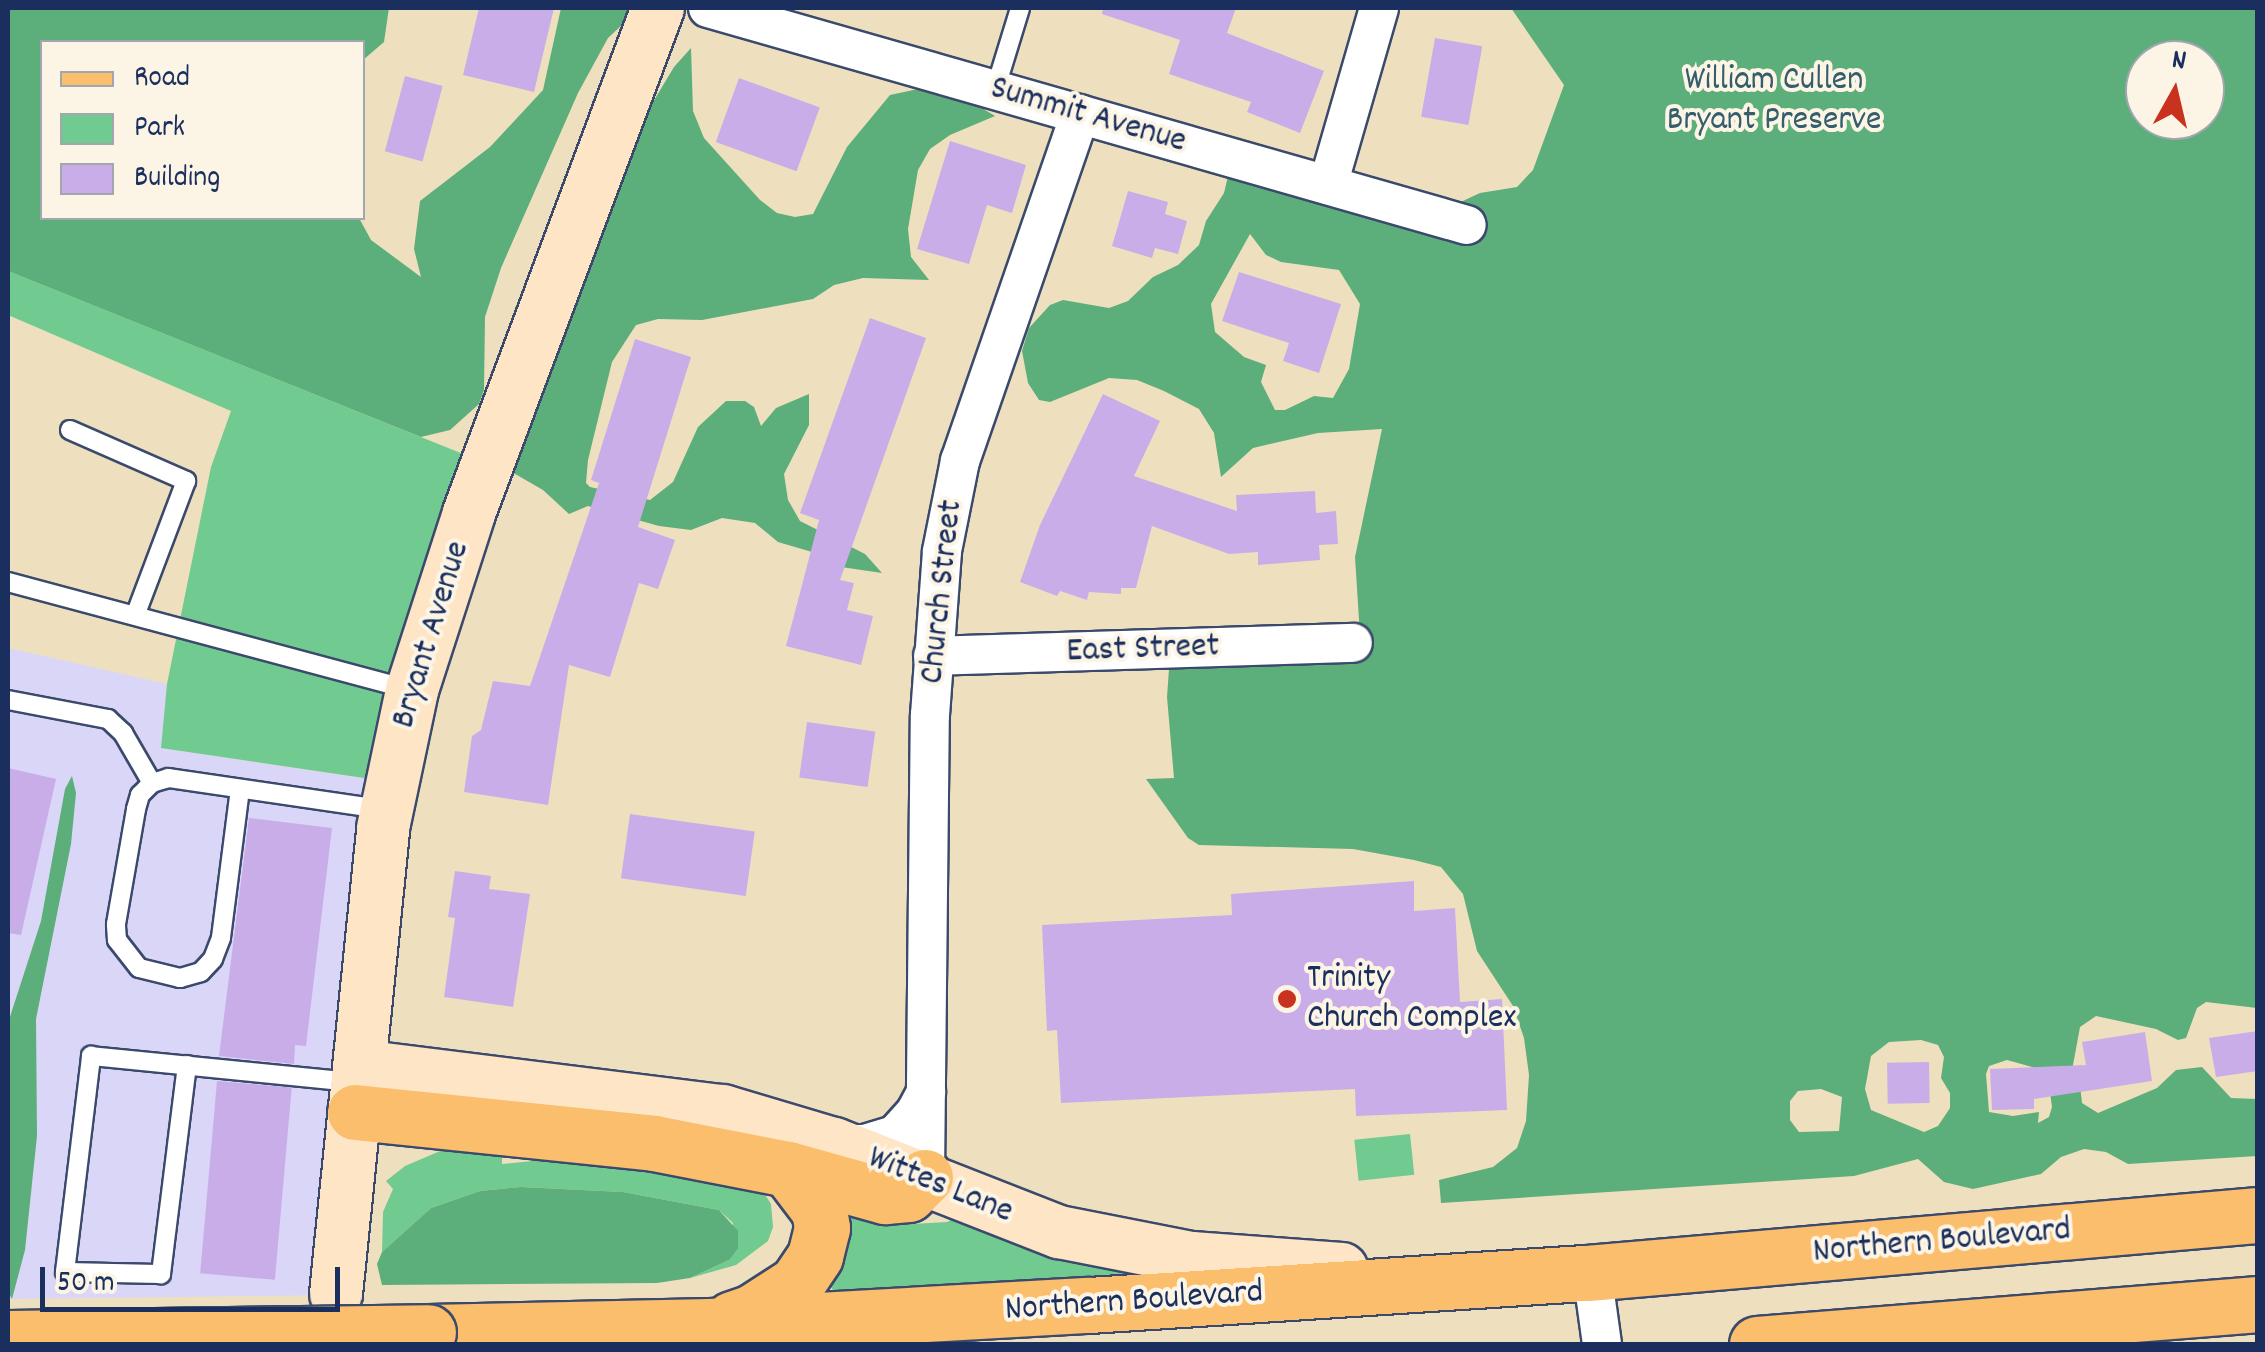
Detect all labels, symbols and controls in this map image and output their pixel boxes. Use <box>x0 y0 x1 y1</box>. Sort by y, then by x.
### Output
legend <box>40 40 365 220</box>
north arrow <box>2125 40 2225 140</box>
text: N <box>2169 42 2189 83</box>
text: Road <box>134 58 190 101</box>
park label: William Cullen Bryant Preserve <box>1667 60 1881 142</box>
street label: Summit Avenue <box>985 68 1191 164</box>
text: Park <box>134 108 185 151</box>
text: Building <box>134 158 220 201</box>
street label: Church Street <box>912 498 974 686</box>
street label: Bryant Avenue <box>384 537 480 733</box>
street label: East Street <box>1066 626 1220 674</box>
place label: Trinity Church Complex <box>1307 958 1516 1040</box>
marker: Trinity Church Complex <box>1276 988 1298 1010</box>
street label: Wittes Lane <box>861 1138 1019 1234</box>
street label: Northern Boulevard <box>1811 1210 2073 1274</box>
scale bar <box>45 1247 345 1309</box>
text: 50 m <box>57 1263 115 1306</box>
street label: Northern Boulevard <box>1003 1272 1265 1332</box>

